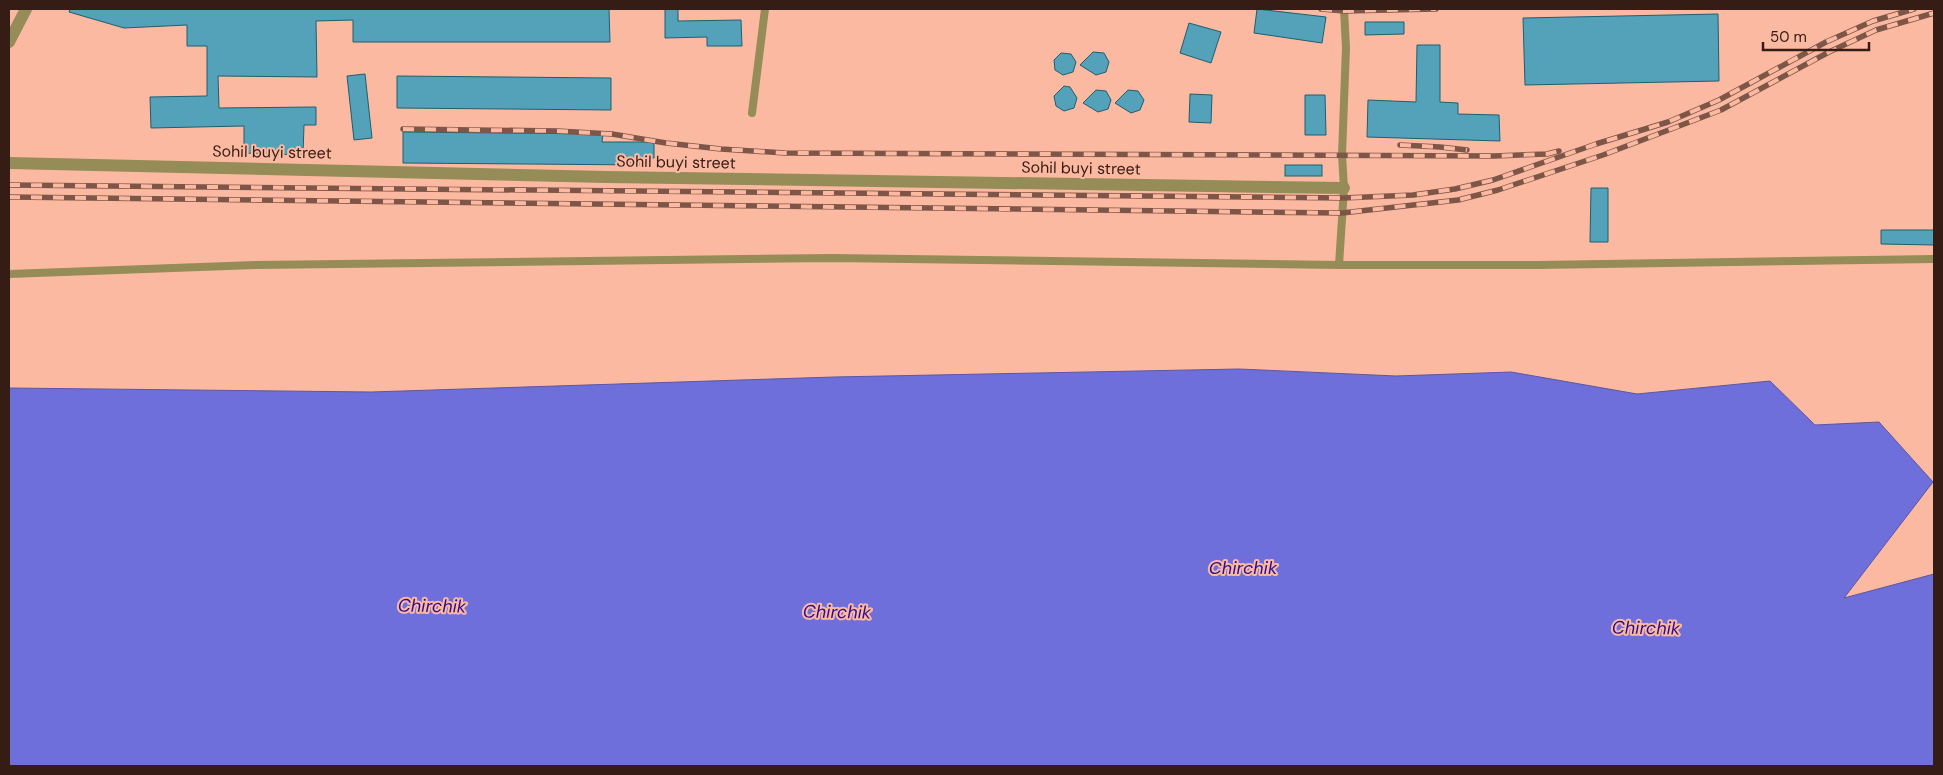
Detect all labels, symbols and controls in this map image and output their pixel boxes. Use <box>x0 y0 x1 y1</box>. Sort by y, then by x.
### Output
scale bar <box>1763 20 1869 52</box>
text: 50 m <box>1770 27 1807 47</box>
street label: Sohil buyi street <box>212 140 332 164</box>
street label: Sohil buyi street <box>616 150 736 174</box>
street label: Sohil buyi street <box>1021 156 1141 180</box>
water label: Chirchik <box>1209 556 1278 580</box>
water label: Chirchik <box>398 593 467 619</box>
water label: Chirchik <box>803 599 872 625</box>
water label: Chirchik <box>1612 615 1681 641</box>

